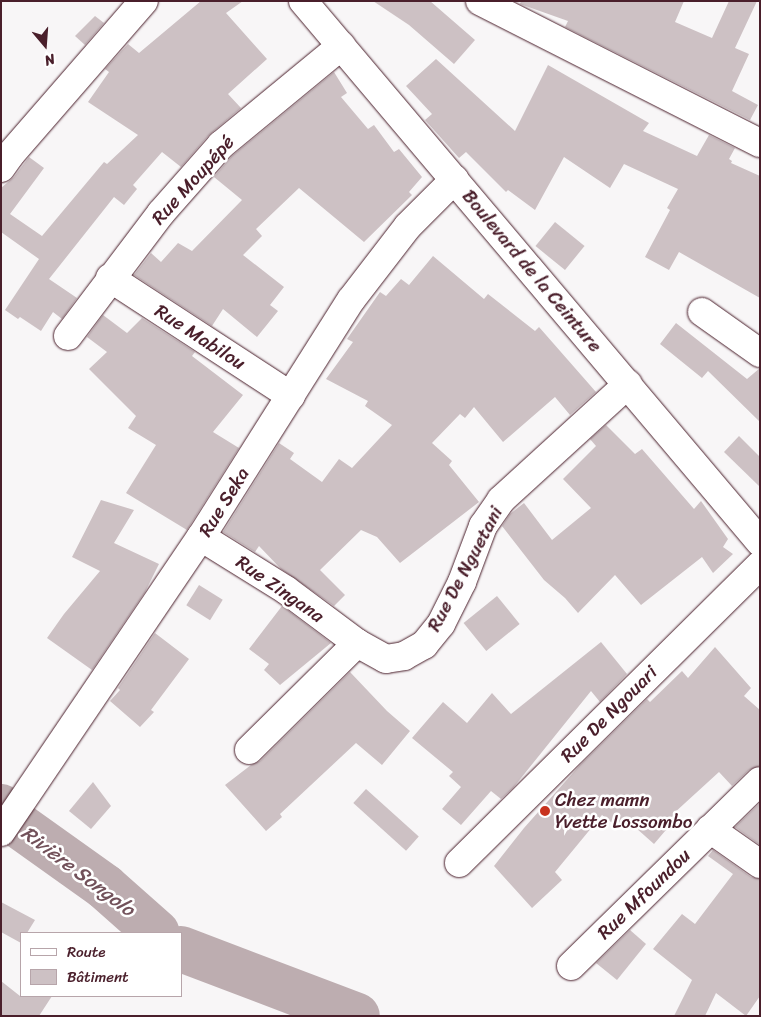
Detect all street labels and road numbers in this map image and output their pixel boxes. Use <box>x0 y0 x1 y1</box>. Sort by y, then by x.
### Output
street label: Rue Moupépé <box>147 131 239 229</box>
street label: Boulevard de la Ceinture <box>457 185 607 357</box>
street label: Rue Mabilou <box>151 300 249 374</box>
street label: Rue Seka <box>194 463 254 541</box>
street label: Rue De Nguetani <box>422 502 508 636</box>
street label: Rue Zingana <box>232 551 328 627</box>
street label: Rue De Ngouari <box>556 661 662 767</box>
street label: Rue Mfoundou <box>593 844 695 944</box>

